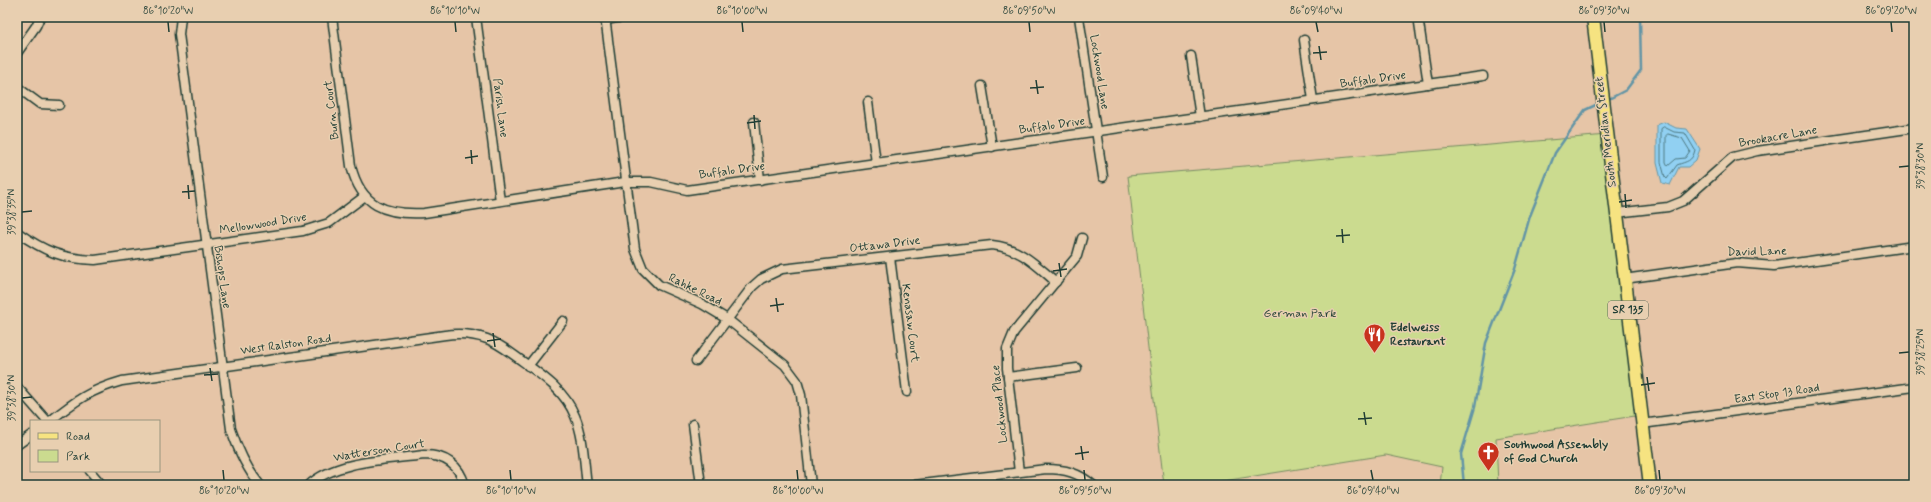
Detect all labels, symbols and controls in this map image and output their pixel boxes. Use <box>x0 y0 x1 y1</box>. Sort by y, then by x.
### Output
text: 86°10'20"W <box>143 4 193 18</box>
text: 86°10'10"W <box>430 4 480 18</box>
text: 86°10'00"W <box>717 4 767 18</box>
text: 86°09'50"W <box>1003 4 1055 18</box>
text: 86°09'40"W <box>1290 4 1342 18</box>
text: 86°09'30"W <box>1578 4 1630 18</box>
text: 86°09'20"W <box>1865 4 1917 18</box>
street label: Lockwood Lane <box>1085 33 1113 111</box>
street label: Buffalo Drive <box>1339 67 1407 93</box>
street label: South Meridian Street <box>1591 75 1621 188</box>
street label: Parish Lane <box>488 77 512 139</box>
street label: Burn Court <box>320 79 344 140</box>
street label: Buffalo Drive <box>1018 113 1086 139</box>
street label: Brookacre Lane <box>1738 122 1818 152</box>
text: 39°38'30"N <box>1914 142 1928 189</box>
street label: Buffalo Drive <box>698 158 766 184</box>
text: 39°38'35"N <box>5 189 19 235</box>
street label: Mellowwood Drive <box>218 209 308 239</box>
street label: Ottawa Drive <box>849 233 921 257</box>
street label: David Lane <box>1727 243 1787 261</box>
street label: Bishops Lane <box>210 244 234 310</box>
street label: Rahke Road <box>665 270 725 310</box>
street label: Kenasaw Court <box>897 283 923 363</box>
road number: SR 135 <box>1608 301 1648 319</box>
park label: German Park <box>1264 306 1336 322</box>
place label: Edelweiss Restaurant <box>1390 320 1446 350</box>
restaurant icon: Edelweiss Restaurant <box>1361 322 1387 355</box>
text: 39°38'25"N <box>1914 328 1928 375</box>
street label: West Ralston Road <box>240 331 332 359</box>
street label: Lockwood Place <box>988 364 1012 444</box>
text: 39°38'30"N <box>5 374 19 421</box>
street label: East Stop 13 Road <box>1733 380 1821 408</box>
legend <box>30 420 160 472</box>
text: Road <box>66 429 90 445</box>
street label: Watterson Court <box>332 436 426 466</box>
place label: Southwood Assembly of God Church <box>1504 437 1608 467</box>
church icon: Southwood Assembly of God Church <box>1475 439 1501 472</box>
text: Park <box>66 449 90 465</box>
text: 86°10'20"W <box>199 484 249 498</box>
text: 86°10'10"W <box>486 484 536 498</box>
text: 86°10'00"W <box>773 484 823 498</box>
text: 86°09'50"W <box>1059 484 1111 498</box>
text: 86°09'40"W <box>1347 484 1399 498</box>
text: 86°09'30"W <box>1634 484 1686 498</box>

